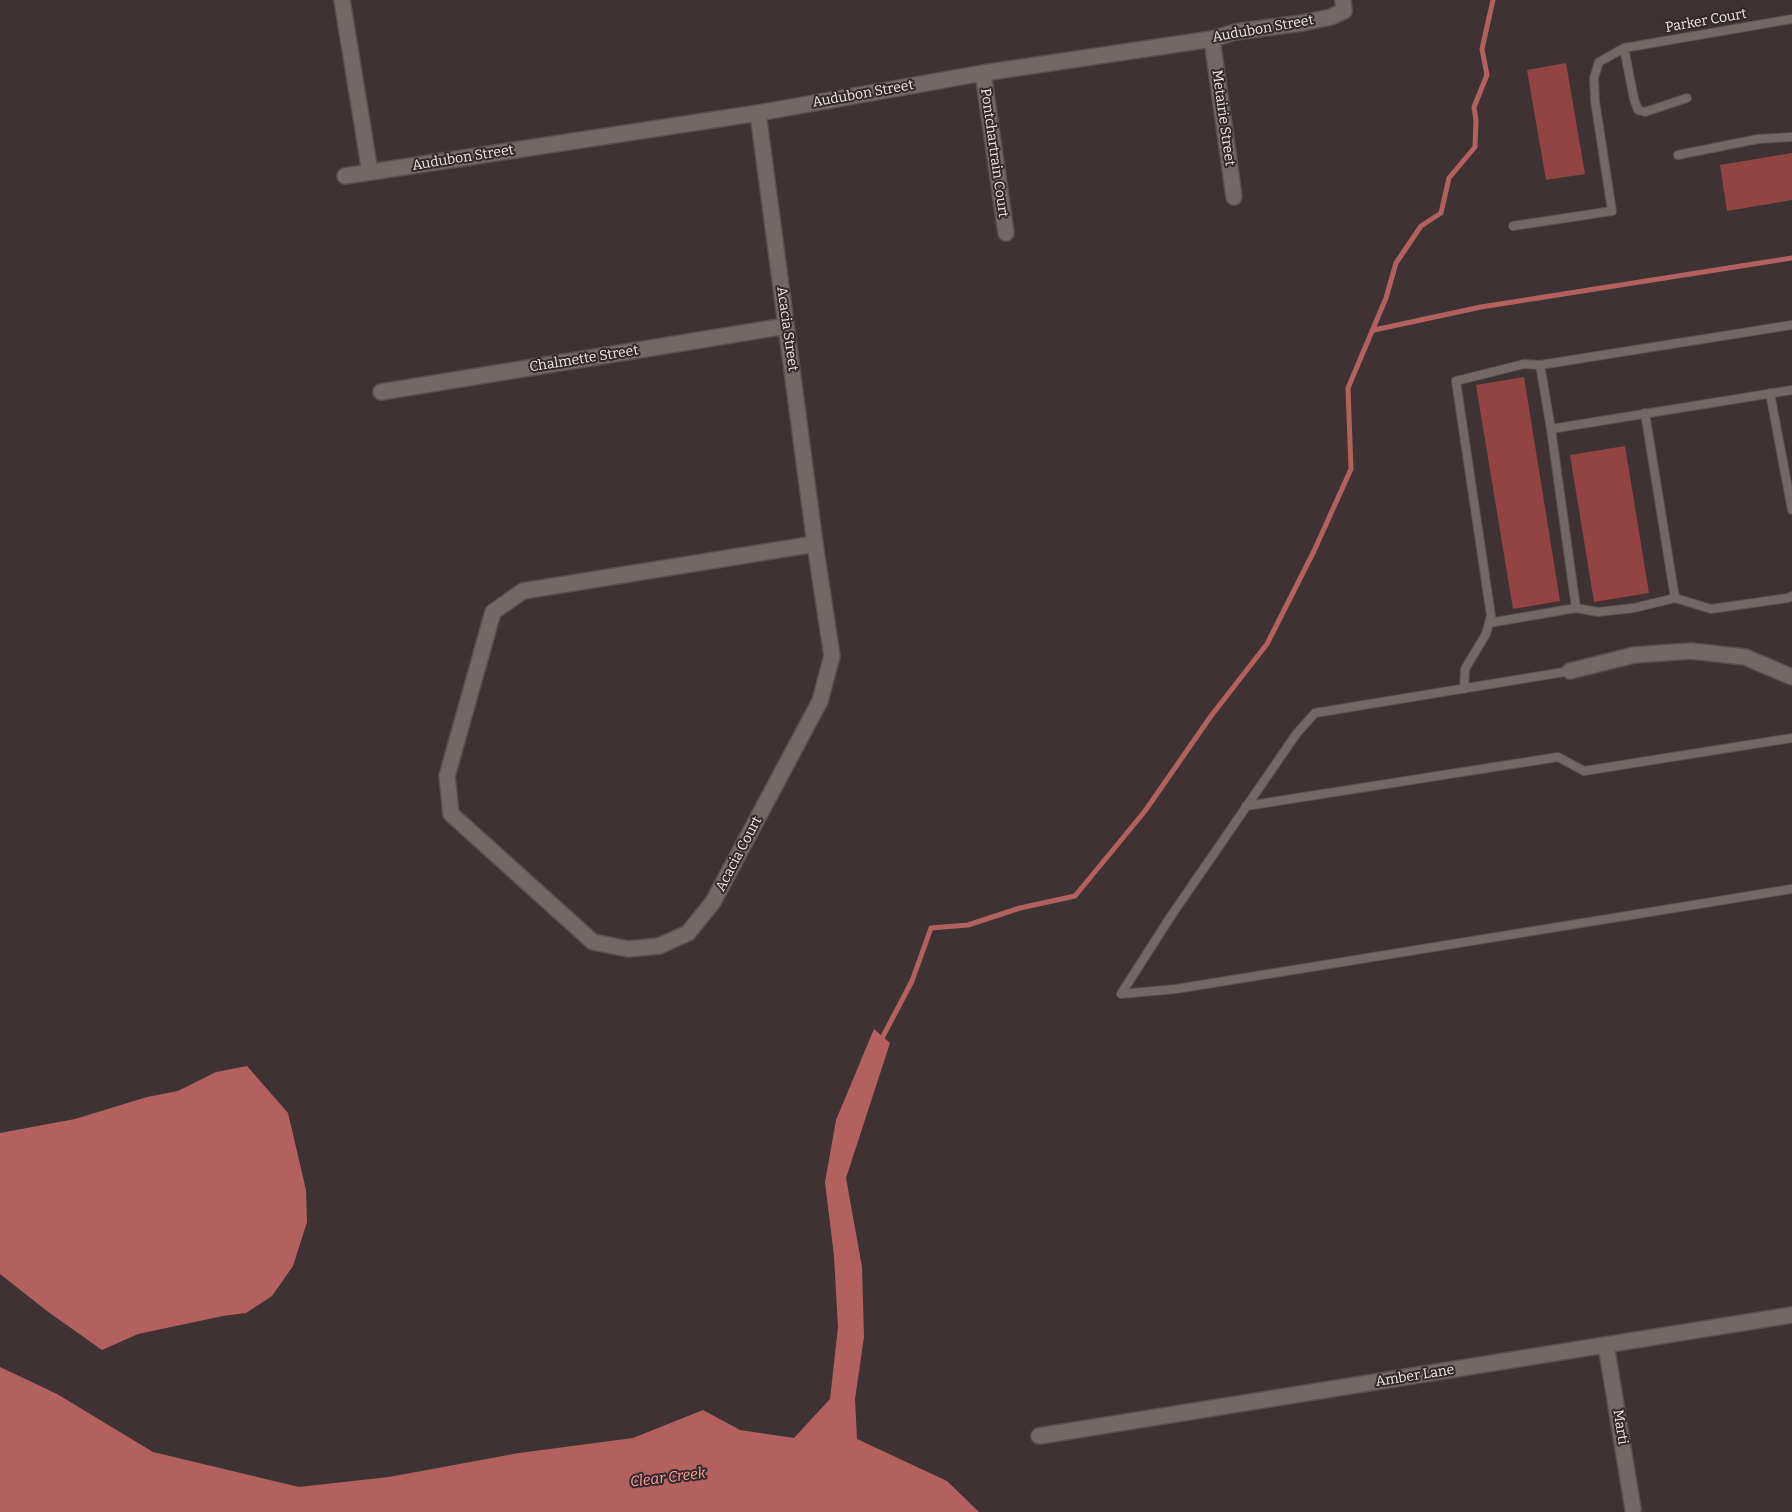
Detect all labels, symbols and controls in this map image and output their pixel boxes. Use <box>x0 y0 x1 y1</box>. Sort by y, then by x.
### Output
street label: Parker Court <box>1664 6 1748 36</box>
street label: Audubon Street <box>1211 12 1315 46</box>
street label: Metairie Street <box>1208 69 1238 167</box>
street label: Audubon Street <box>811 77 915 111</box>
street label: Pontchartrain Court <box>977 87 1011 219</box>
street label: Audubon Street <box>411 142 515 174</box>
street label: Acacia Street <box>773 286 801 372</box>
street label: Chalmette Street <box>528 342 640 376</box>
street label: Acacia Court <box>712 814 766 894</box>
street label: Amber Lane <box>1374 1361 1456 1391</box>
street label: Marti <box>1609 1408 1631 1446</box>
water label: Clear Creek <box>629 1464 707 1492</box>

